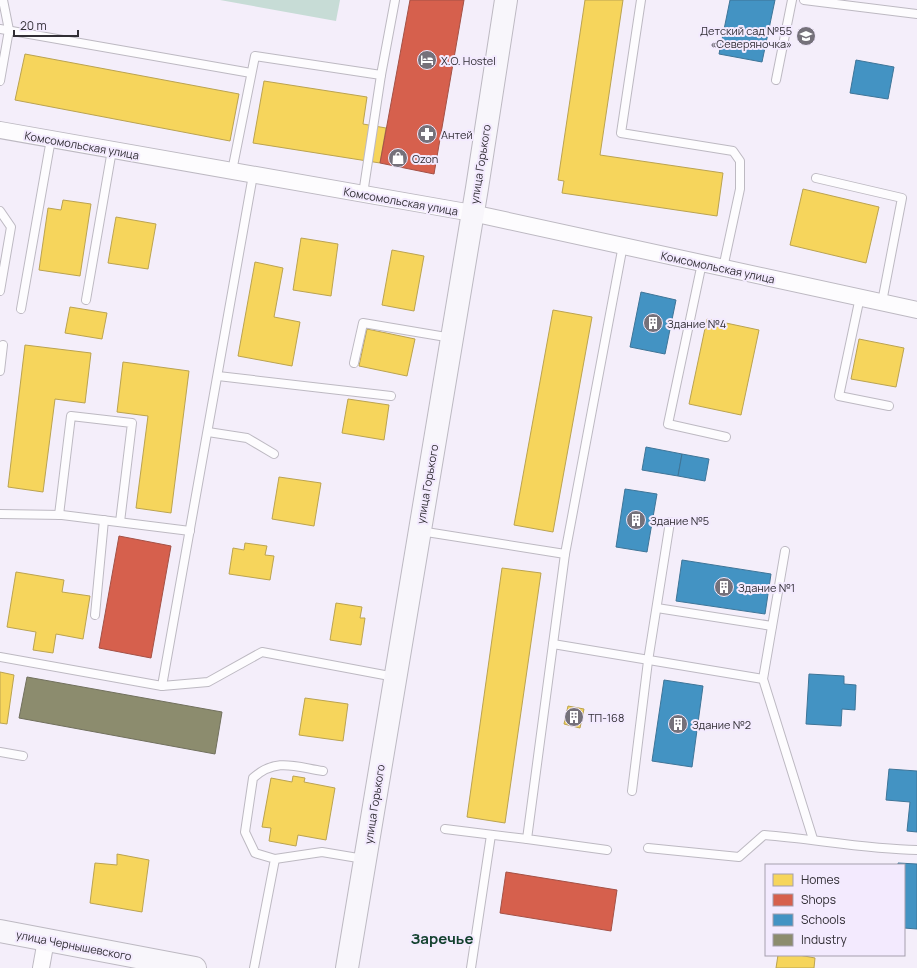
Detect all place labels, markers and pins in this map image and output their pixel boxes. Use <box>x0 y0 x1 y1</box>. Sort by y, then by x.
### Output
place label: Детский сад №55 «Северяночка» <box>700 23 792 51</box>
school or university icon: Детский сад №55 «Северяночка» <box>795 25 817 47</box>
hotel icon: X.O. Hostel <box>416 49 438 71</box>
place label: X.O. Hostel <box>441 53 496 68</box>
pharmacy icon: Антей <box>416 123 438 145</box>
place label: Антей <box>441 127 473 142</box>
shop icon: Ozon <box>387 147 409 169</box>
place label: Ozon <box>412 151 438 166</box>
building icon: Здание №4 <box>642 312 664 334</box>
place label: Здание №4 <box>667 316 726 331</box>
building icon: Здание №5 <box>625 509 647 531</box>
place label: Здание №5 <box>650 513 709 528</box>
building icon: Здание №1 <box>713 576 735 598</box>
place label: Здание №1 <box>738 580 795 595</box>
building icon: ТП-168 <box>563 706 585 728</box>
place label: ТП-168 <box>588 710 624 725</box>
building icon: Здание №2 <box>667 713 689 735</box>
place label: Здание №2 <box>692 717 751 732</box>

